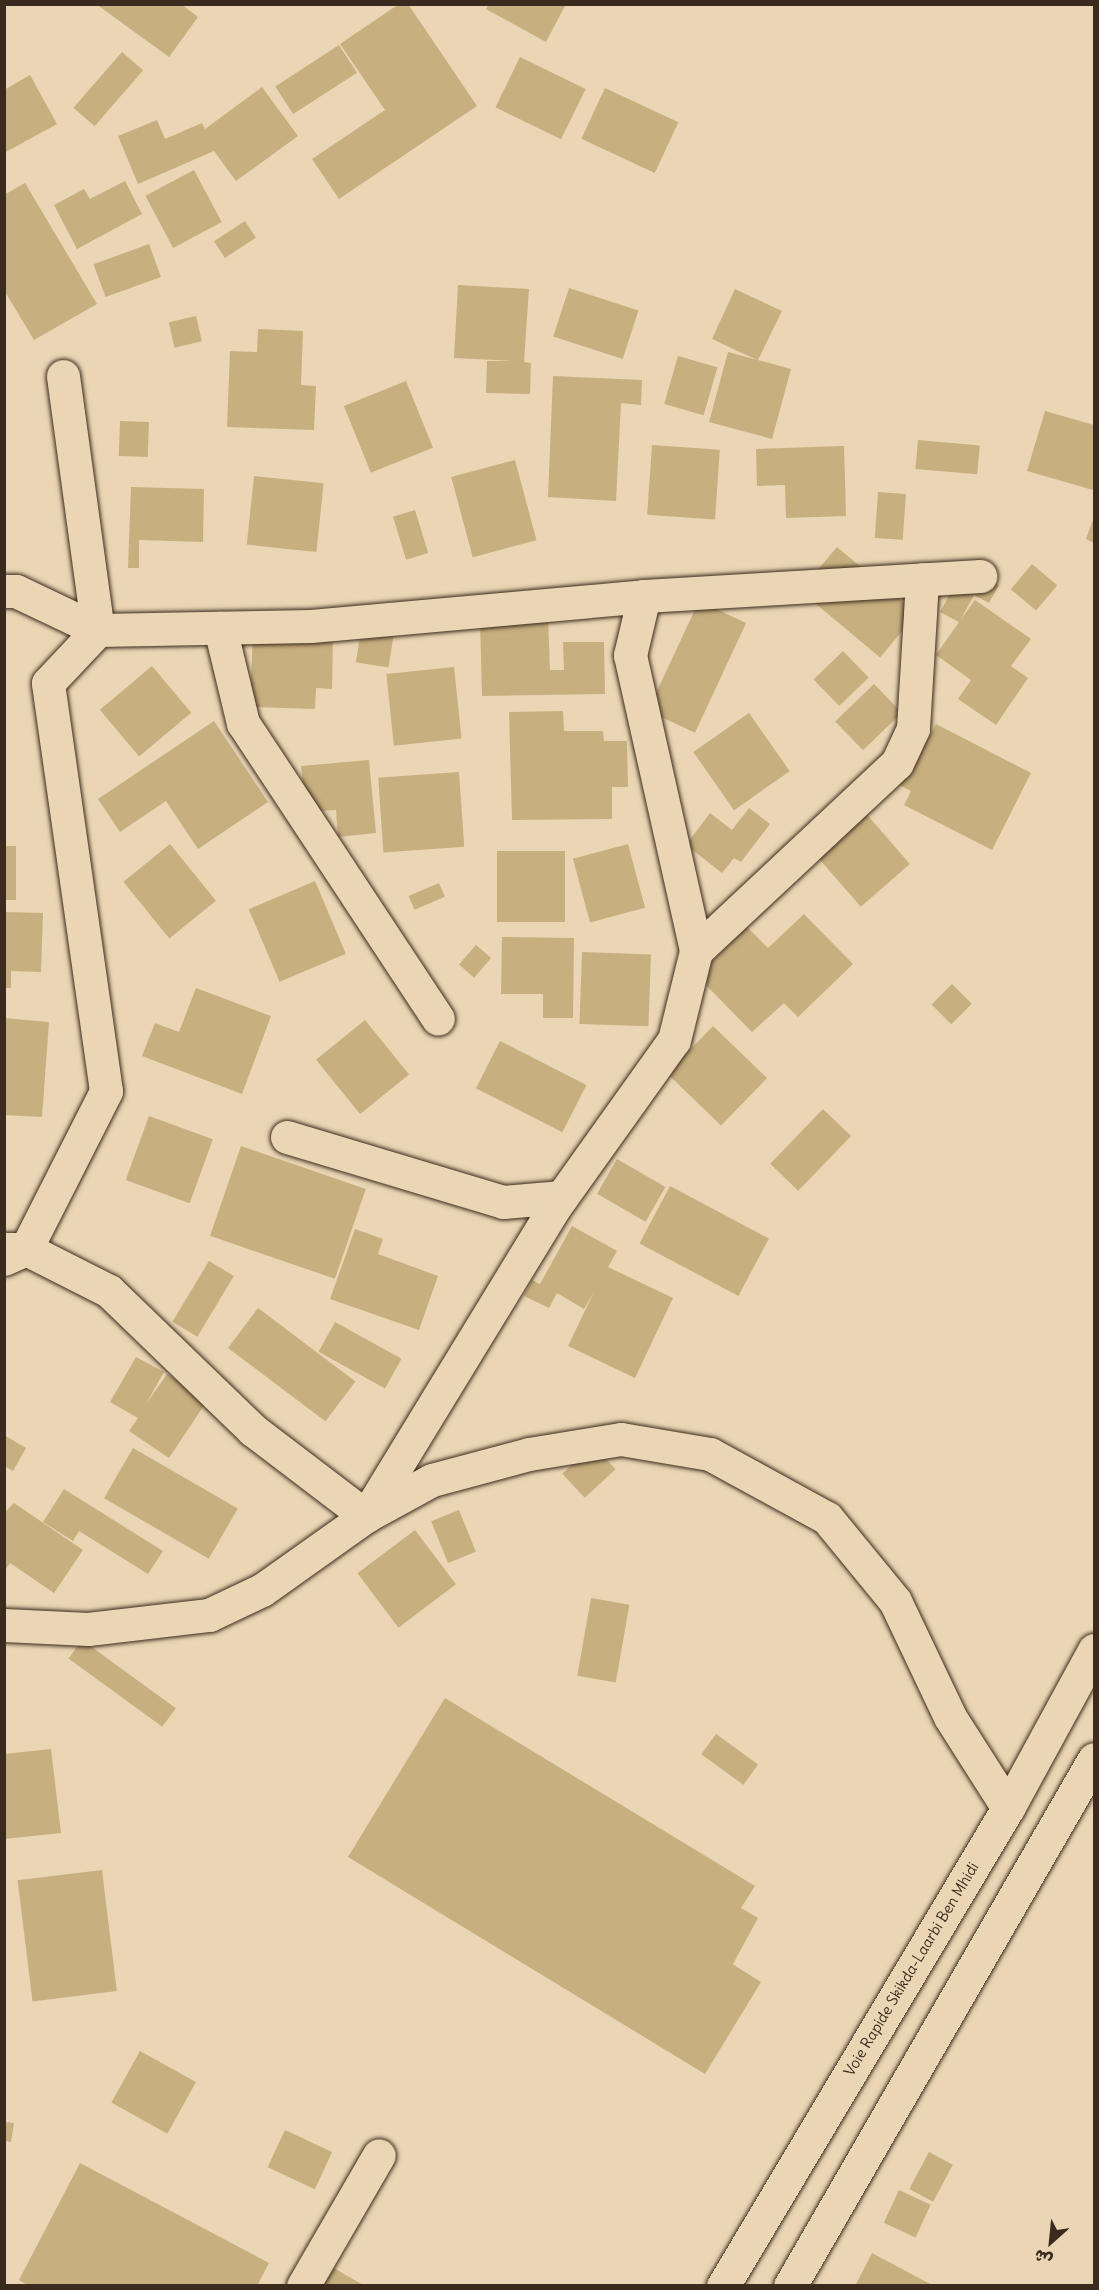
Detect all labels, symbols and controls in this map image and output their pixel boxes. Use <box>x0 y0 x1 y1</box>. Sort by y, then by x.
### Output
street label: Voie Rapide Skikda-Laarbi Ben Mhidi <box>840 1859 982 2079</box>
north arrow <box>1021 2212 1081 2272</box>
text: ش <box>1030 2245 1055 2271</box>

